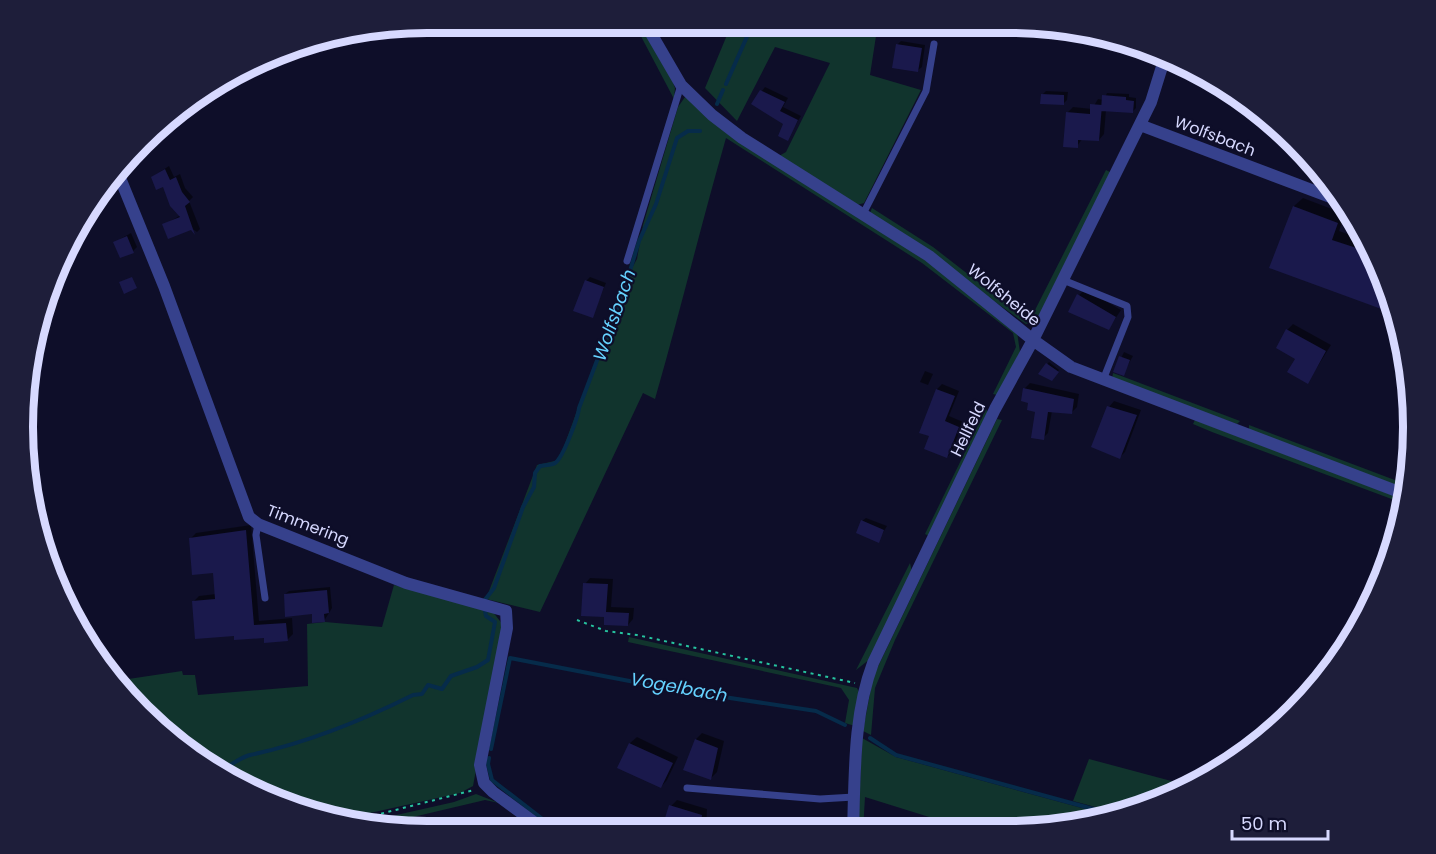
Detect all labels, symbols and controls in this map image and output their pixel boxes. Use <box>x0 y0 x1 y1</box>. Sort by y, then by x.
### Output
street label: Wolfsbach <box>1171 110 1259 162</box>
street label: Wolfsheide <box>962 258 1046 332</box>
water label: Wolfsbach <box>587 266 641 364</box>
street label: Hellfeld <box>945 398 991 460</box>
street label: Timmering <box>264 499 352 551</box>
water label: Vogelbach <box>628 666 730 708</box>
scale bar <box>1232 803 1328 841</box>
text: 50 m <box>1241 811 1287 836</box>

